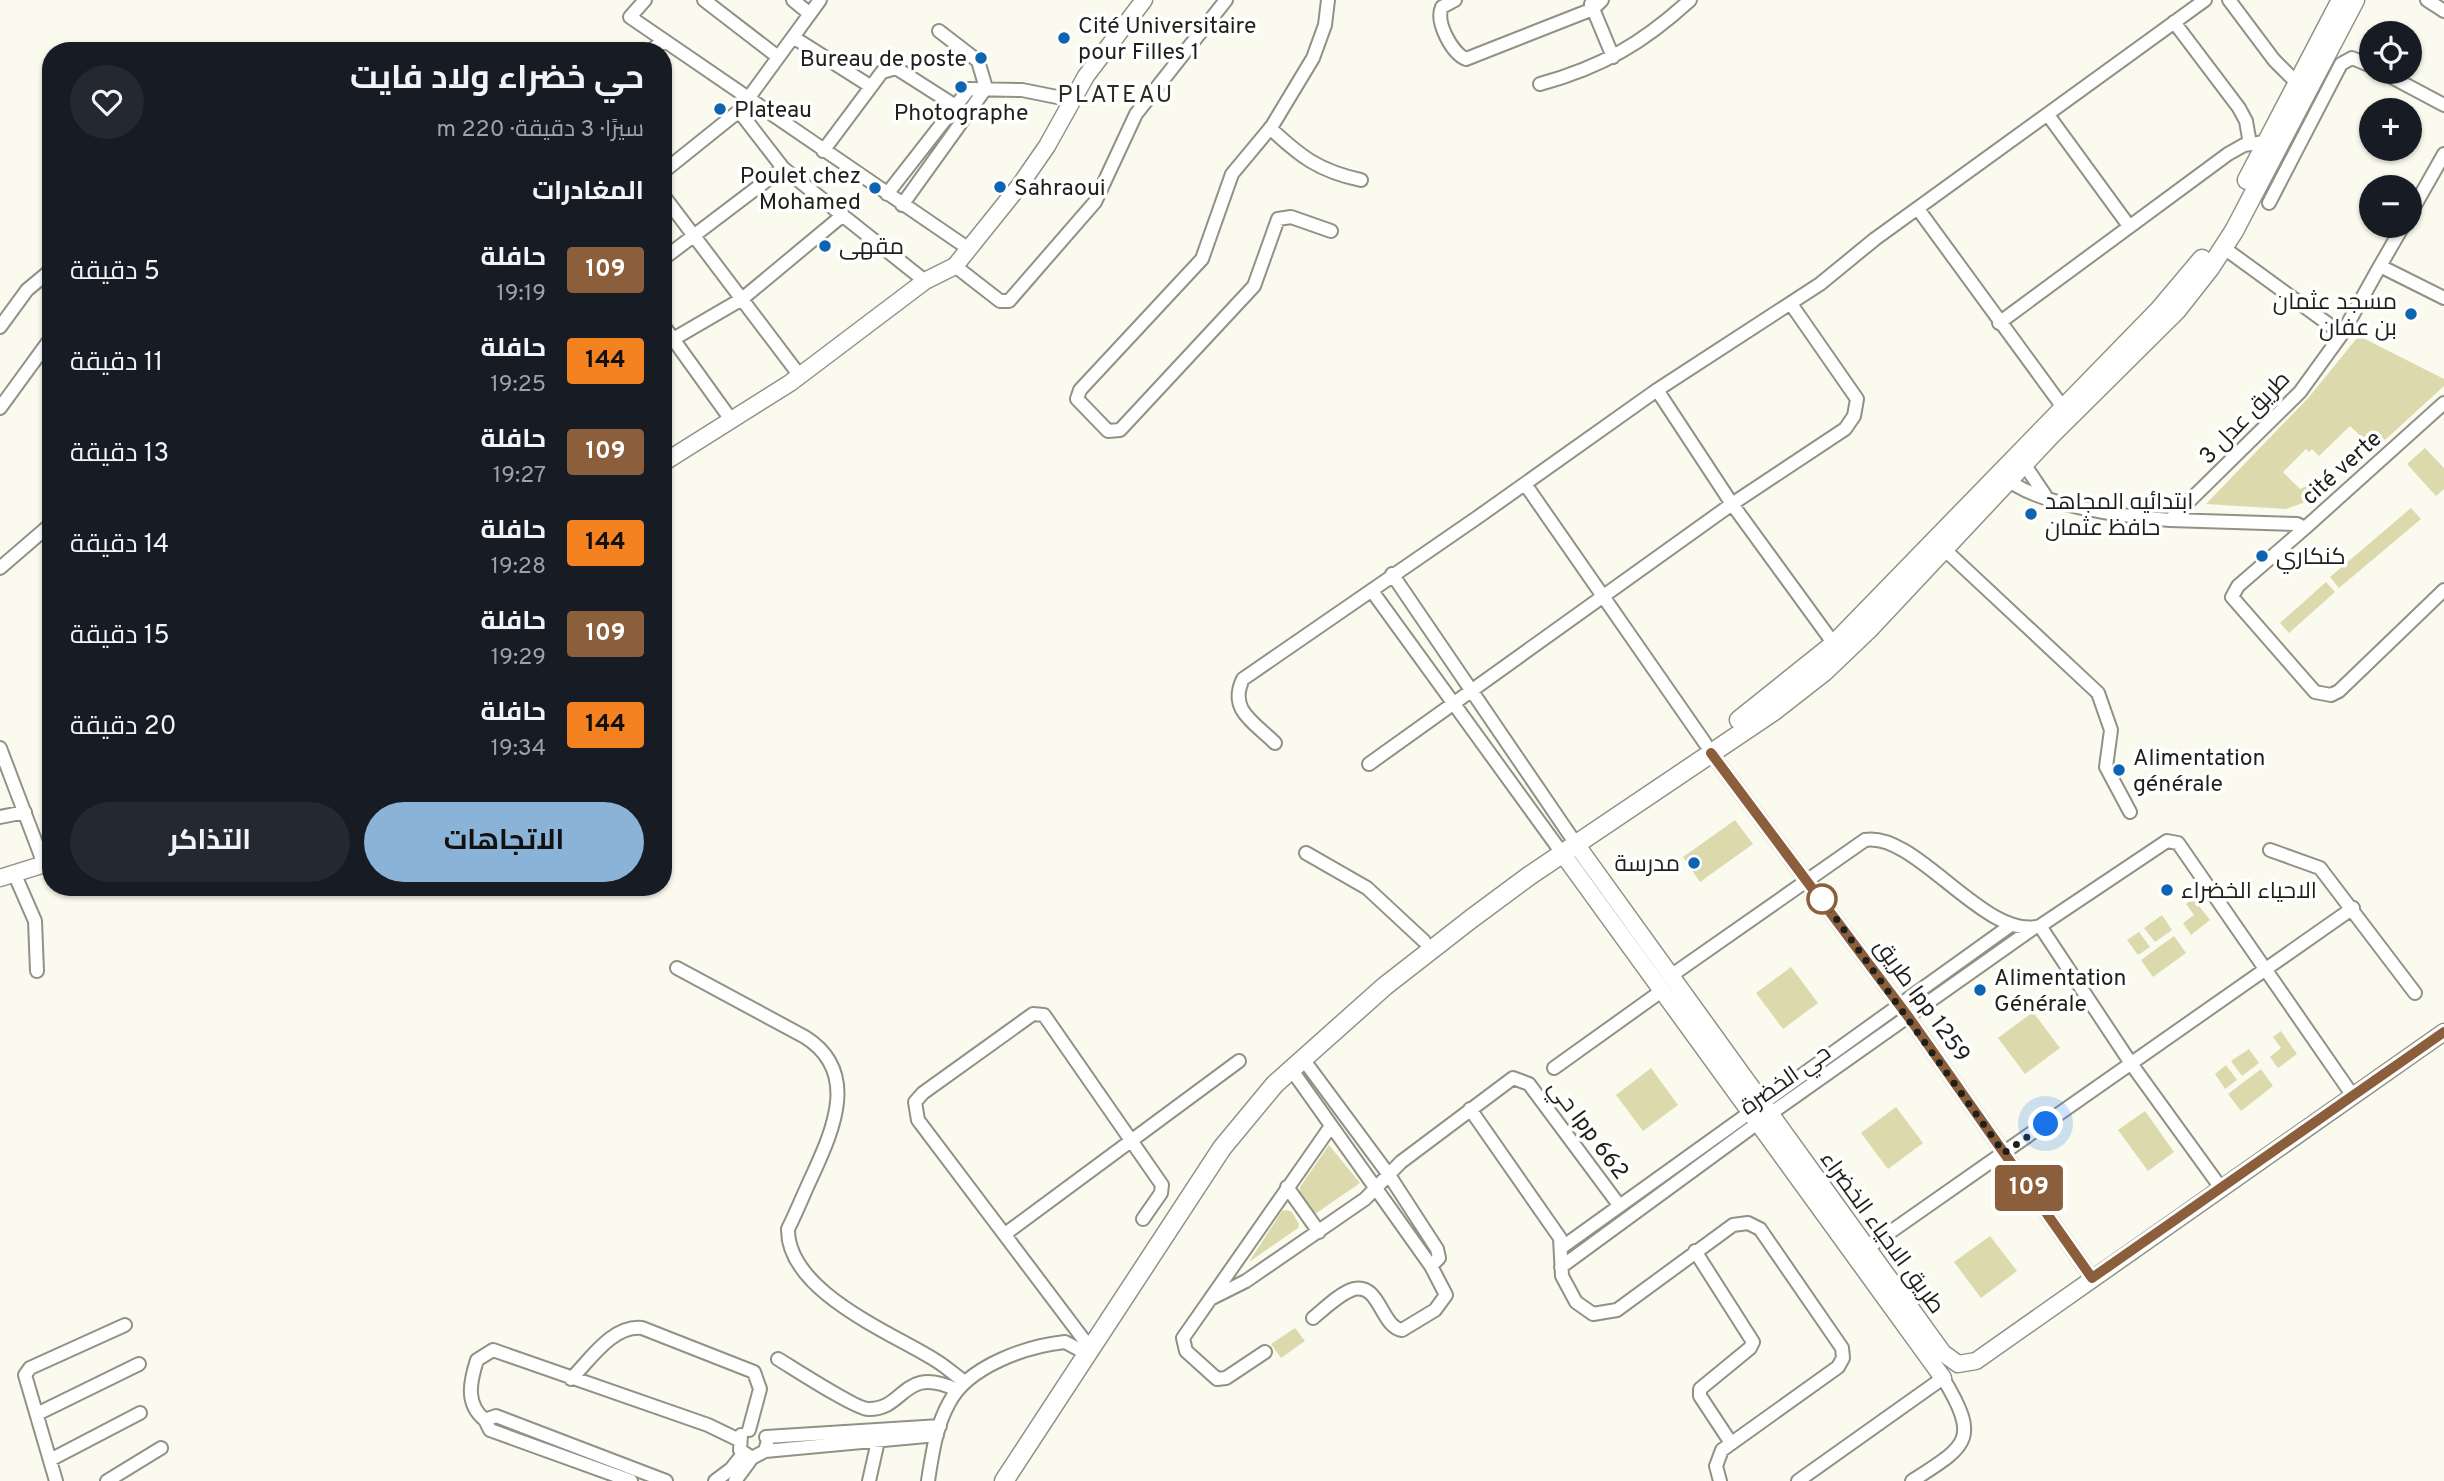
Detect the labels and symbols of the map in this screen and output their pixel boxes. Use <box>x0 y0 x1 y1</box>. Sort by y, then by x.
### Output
place label: Cité Universitaire pour Filles 1 <box>1078 13 1256 68</box>
marker: Cité Universitaire pour Filles 1 <box>1056 30 1072 46</box>
place label: Bureau de poste <box>800 46 967 75</box>
marker: Bureau de poste <box>973 50 989 66</box>
marker: Photographe <box>953 79 969 95</box>
district label: PLATEAU <box>1058 81 1174 111</box>
place label: Plateau <box>734 97 812 126</box>
place label: Photographe <box>894 100 1028 129</box>
marker: Plateau <box>712 101 728 117</box>
place label: Poulet chez Mohamed <box>740 163 861 218</box>
place label: Sahraoui <box>1014 175 1106 204</box>
marker: Sahraoui <box>992 179 1008 195</box>
marker: Poulet chez Mohamed <box>867 180 883 196</box>
place label: مقهى <box>839 234 904 263</box>
marker: مقهى <box>817 238 833 254</box>
place label: مسجد عثمان بن عفان <box>2273 289 2397 344</box>
marker: مسجد عثمان بن عفان <box>2403 306 2419 322</box>
street label: طريق عدل 3 <box>2194 366 2297 471</box>
street label: cité verte <box>2297 425 2389 512</box>
place label: ابتدائيه المجاهد حافظ عثمان <box>2045 489 2194 544</box>
marker: ابتدائيه المجاهد حافظ عثمان <box>2023 506 2039 522</box>
place label: كنكاري <box>2276 544 2346 574</box>
marker: كنكاري <box>2254 548 2270 564</box>
place label: Alimentation générale <box>2133 745 2265 800</box>
marker: Alimentation générale <box>2111 762 2127 778</box>
place label: مدرسة <box>1615 851 1680 880</box>
marker: مدرسة <box>1686 855 1702 871</box>
place label: الاحياء الخضراء <box>2181 878 2317 907</box>
marker: الاحياء الخضراء <box>2159 882 2175 898</box>
unlabelled marker <box>1807 884 1837 914</box>
street label: طريق lpp 1259 <box>1866 934 1976 1069</box>
place label: Alimentation Générale <box>1994 965 2126 1020</box>
marker: Alimentation Générale <box>1972 982 1988 998</box>
street label: حي الخضرة <box>1735 1039 1838 1124</box>
street label: حي lpp 662 <box>1539 1075 1634 1187</box>
your location <box>2028 1106 2063 1141</box>
street label: طريق الاحياء الخضراء <box>1812 1146 1950 1320</box>
line badge: 109 <box>1989 1165 2069 1211</box>

